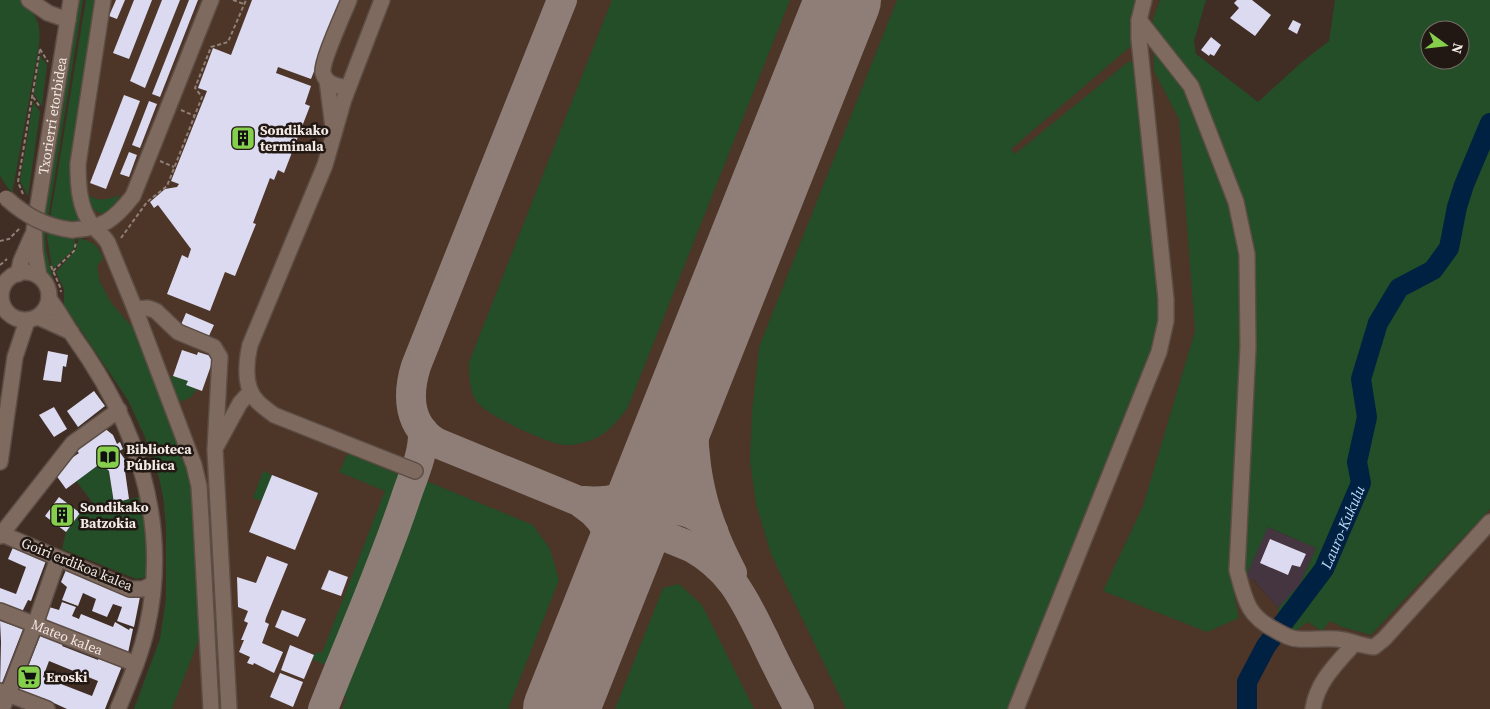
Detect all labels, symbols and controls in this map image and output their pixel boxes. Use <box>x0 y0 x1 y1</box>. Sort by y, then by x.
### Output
north arrow <box>1420 20 1470 70</box>
text: N <box>1447 41 1469 56</box>
street label: Txorierri etorbidea <box>33 55 72 176</box>
place label: Sondikako terminala <box>260 120 329 156</box>
building icon: Sondikako terminala <box>230 125 256 151</box>
place label: Biblioteca Pública <box>126 439 192 475</box>
library icon: Biblioteca Pública <box>95 444 121 470</box>
water label: Lauro-Kukulu <box>1315 481 1370 573</box>
place label: Sondikako Batzokia <box>80 497 149 533</box>
building icon: Sondikako Batzokia <box>49 502 75 528</box>
street label: Goiri erdikoa kalea <box>18 533 136 596</box>
street label: Mateo kalea <box>28 614 107 660</box>
supermarket icon: Eroski <box>16 664 42 690</box>
place label: Eroski <box>46 667 88 687</box>

